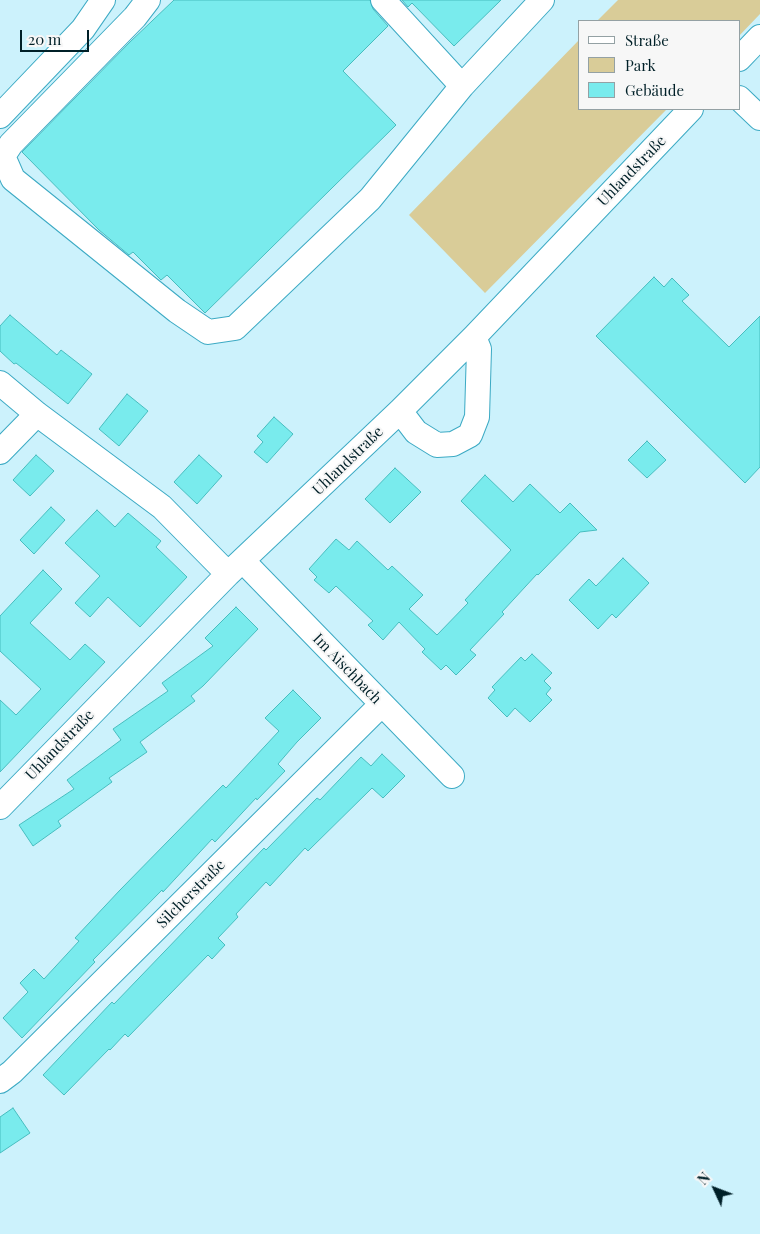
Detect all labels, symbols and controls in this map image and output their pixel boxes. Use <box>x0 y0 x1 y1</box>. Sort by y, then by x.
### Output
scale bar <box>22 20 91 52</box>
legend <box>578 20 740 110</box>
text: 20 m <box>28 29 61 49</box>
text: Straße <box>625 30 669 50</box>
text: Park <box>625 55 656 75</box>
text: Gebäude <box>625 80 684 100</box>
street label: Uhlandstraße <box>594 132 670 210</box>
street label: Uhlandstraße <box>309 423 387 499</box>
street label: Im Aischbach <box>309 630 385 708</box>
street label: Uhlandstraße <box>22 706 98 784</box>
street label: Silcherstraße <box>153 856 229 932</box>
north arrow <box>690 1164 740 1214</box>
text: N <box>693 1168 714 1189</box>

